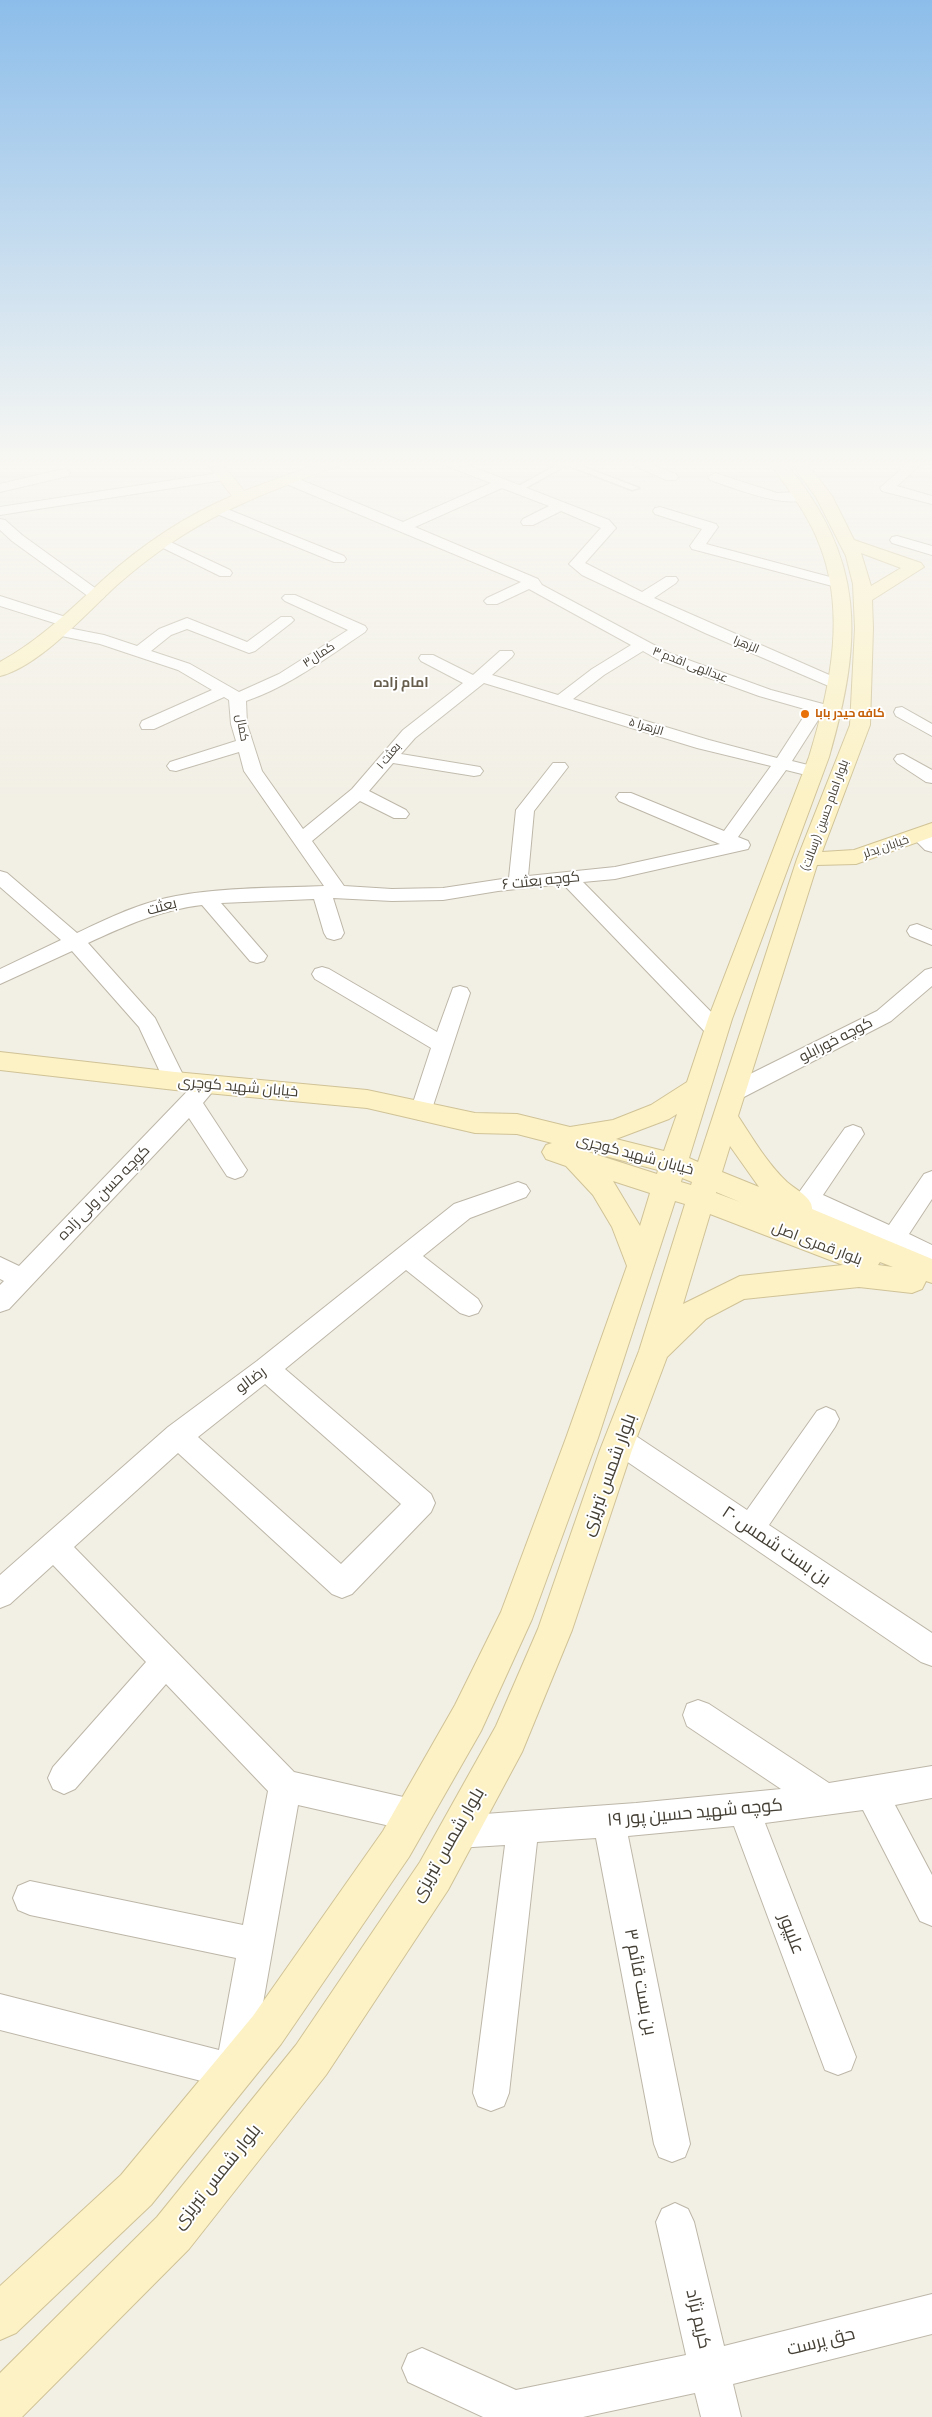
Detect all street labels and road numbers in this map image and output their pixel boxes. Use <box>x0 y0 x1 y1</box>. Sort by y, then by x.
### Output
street label: الزهرا <box>731 633 761 657</box>
street label: کمال۳ <box>300 639 338 671</box>
street label: عبدالهی اقدم ۳ <box>650 644 730 686</box>
street label: کمال <box>232 713 252 743</box>
street label: الزهرا ۵ <box>627 715 665 739</box>
street label: بعثت ۱ <box>374 740 404 772</box>
street label: بلوار امام حسین (رسالت) <box>798 758 852 874</box>
street label: خیابان یدلر <box>861 832 911 862</box>
street label: کوچه بعثت ۶ <box>501 868 581 894</box>
street label: بعثت <box>145 894 179 920</box>
street label: کوچه خورابلو <box>796 1014 876 1066</box>
street label: خیابان شهید کوچری <box>177 1073 299 1101</box>
street label: خیابان شهید کوچری <box>574 1131 696 1179</box>
street label: کوچه حسن ولی زاده <box>54 1142 154 1244</box>
street label: بلوار قمری اصل <box>769 1219 865 1269</box>
street label: رضالو <box>232 1363 270 1397</box>
street label: بلوار شمس تبریزی <box>577 1411 641 1539</box>
street label: بن بست شمس ۲۰ <box>717 1502 835 1590</box>
street label: بلوار شمس تبریزی <box>406 1784 490 1906</box>
street label: کوچه شهید حسین پور ۱۹ <box>606 1795 784 1831</box>
street label: علیپور <box>773 1911 809 1957</box>
street label: بن بست قائم ۳ <box>619 1927 661 2037</box>
street label: بلوار شمس تبریزی <box>168 2120 266 2234</box>
street label: کریم نژاد <box>681 2287 715 2351</box>
street label: حق پرست <box>785 2323 857 2361</box>

